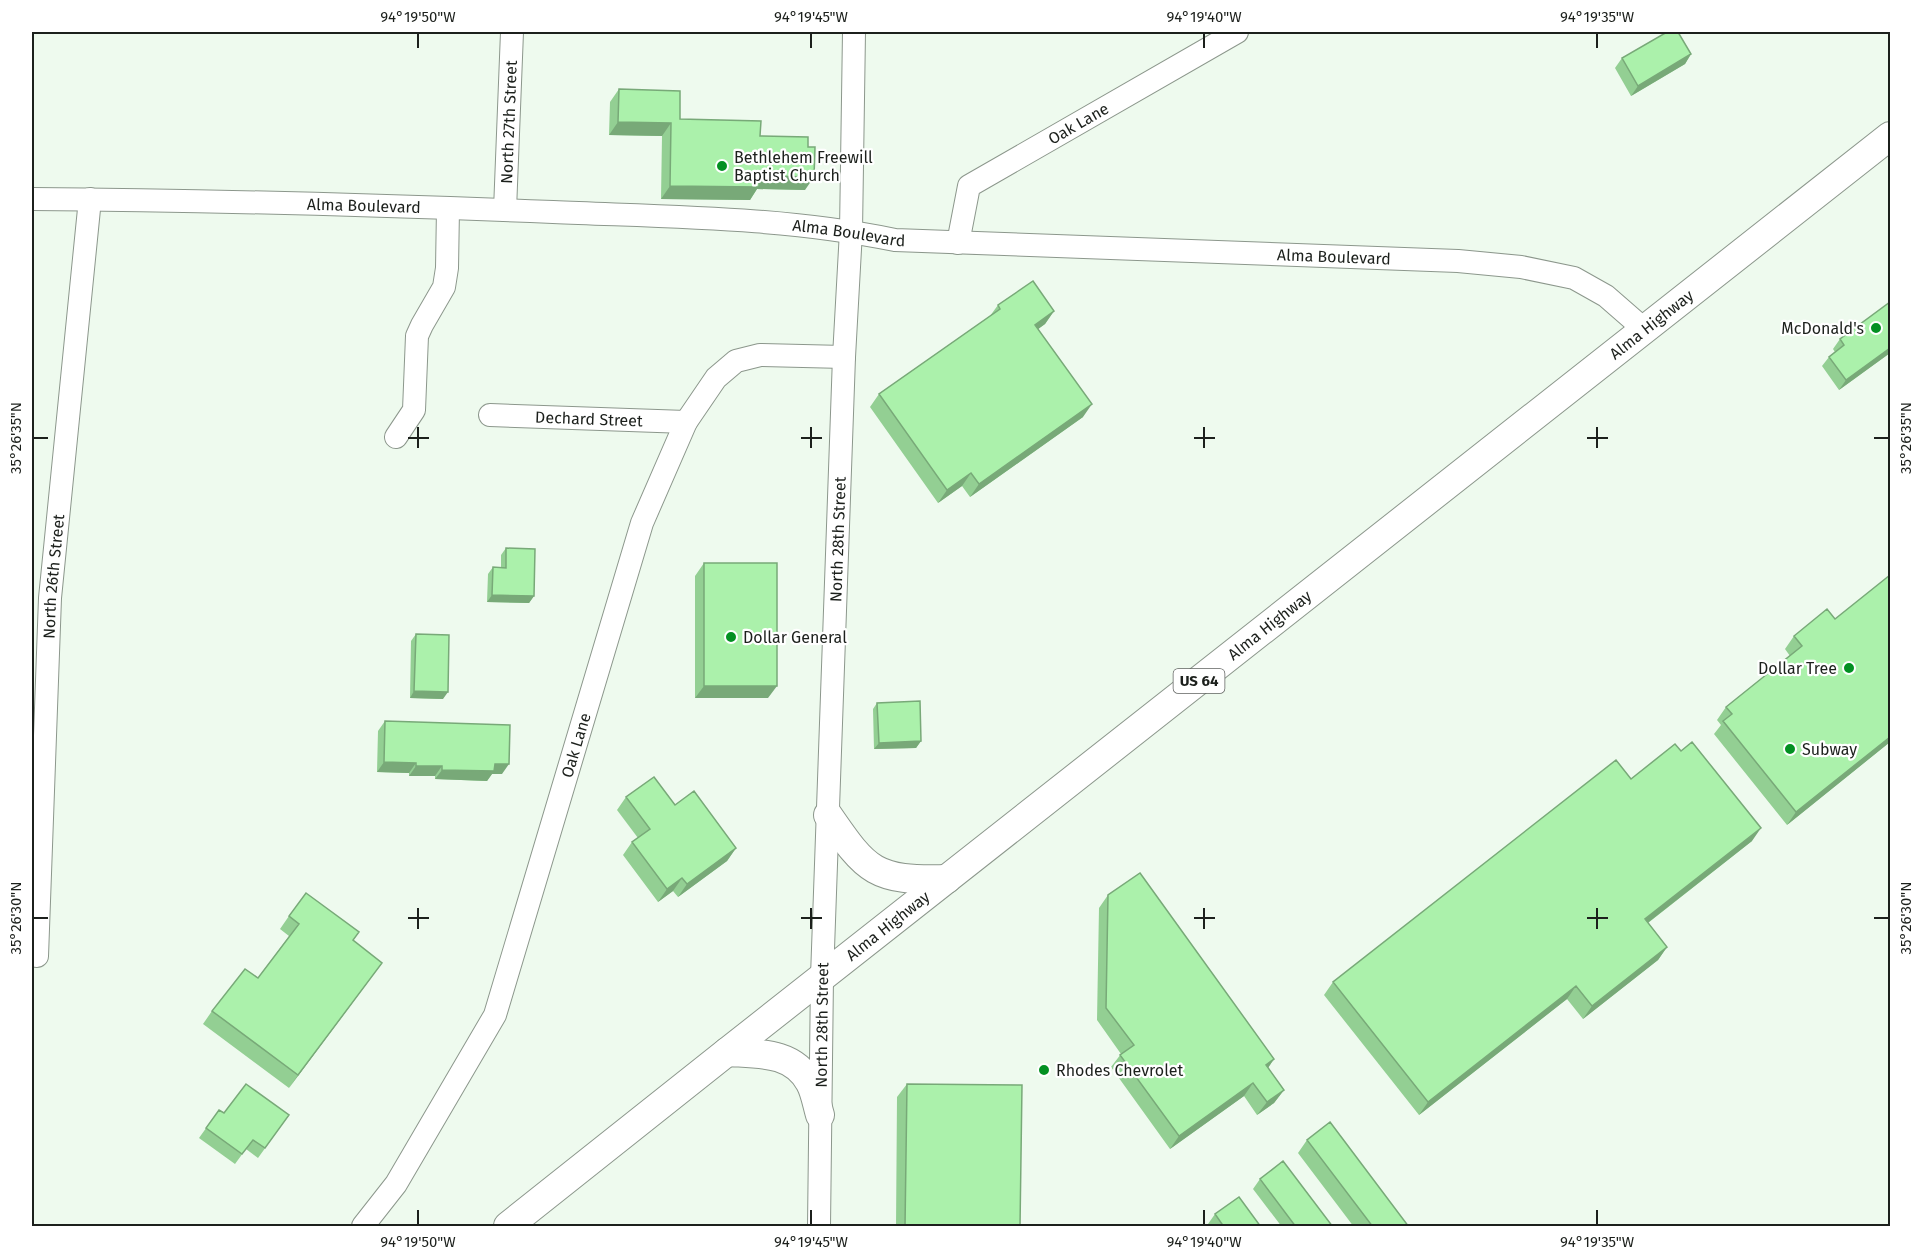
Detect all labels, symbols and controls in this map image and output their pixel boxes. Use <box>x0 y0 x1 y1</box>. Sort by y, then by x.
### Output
text: 94°19'50"W <box>380 8 456 26</box>
text: 94°19'45"W <box>774 8 849 26</box>
text: 94°19'40"W <box>1166 8 1242 26</box>
text: 94°19'35"W <box>1560 8 1635 26</box>
street label: North 27th Street <box>497 60 521 184</box>
street label: Oak Lane <box>1045 99 1112 149</box>
place label: Bethlehem Freewill Baptist Church <box>734 148 873 185</box>
marker: Bethlehem Freewill Baptist Church <box>715 159 729 173</box>
street label: Alma Boulevard <box>307 195 421 217</box>
street label: Alma Boulevard <box>791 216 906 250</box>
street label: Alma Boulevard <box>1277 245 1391 268</box>
street label: Alma Highway <box>1606 286 1697 363</box>
place label: McDonald's <box>1781 319 1864 338</box>
marker: McDonald's <box>1869 321 1883 335</box>
text: 35°26'35"N <box>7 402 25 474</box>
text: 35°26'35"N <box>1897 402 1915 474</box>
street label: Dechard Street <box>535 408 643 430</box>
street label: North 28th Street <box>826 476 850 602</box>
street label: North 26th Street <box>40 513 68 639</box>
street label: Alma Highway <box>1224 586 1315 664</box>
place label: Dollar General <box>743 628 847 647</box>
marker: Dollar General <box>724 630 738 644</box>
place label: Dollar Tree <box>1758 659 1837 678</box>
marker: Dollar Tree <box>1842 661 1856 675</box>
road number: US 64 <box>1174 669 1224 693</box>
street label: Oak Lane <box>557 711 595 780</box>
place label: Subway <box>1802 740 1857 759</box>
marker: Subway <box>1783 742 1797 756</box>
text: 35°26'30"N <box>7 881 25 955</box>
text: 35°26'30"N <box>1897 881 1915 955</box>
street label: Alma Highway <box>842 887 934 965</box>
street label: North 28th Street <box>812 962 833 1088</box>
place label: Rhodes Chevrolet <box>1056 1061 1183 1080</box>
marker: Rhodes Chevrolet <box>1037 1063 1051 1077</box>
text: 94°19'50"W <box>380 1233 456 1251</box>
text: 94°19'45"W <box>774 1233 849 1251</box>
text: 94°19'40"W <box>1166 1233 1242 1251</box>
text: 94°19'35"W <box>1560 1233 1635 1251</box>

